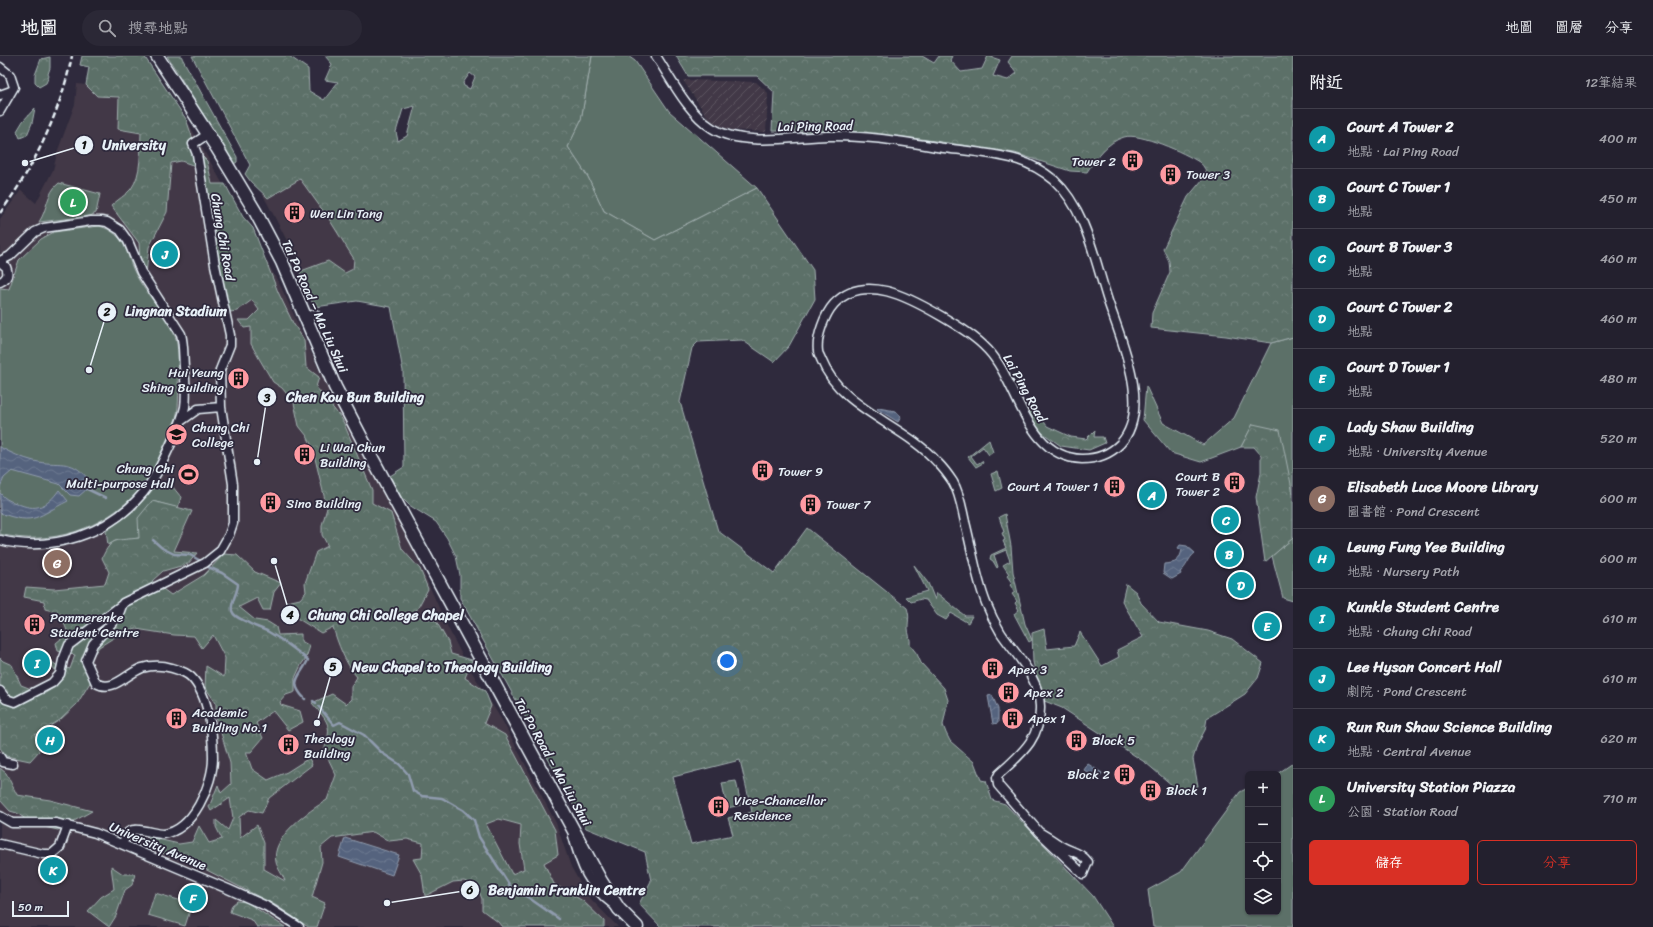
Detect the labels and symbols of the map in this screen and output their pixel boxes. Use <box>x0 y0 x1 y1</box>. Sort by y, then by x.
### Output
street label: Lai Ping Road <box>777 114 854 138</box>
callout: University <box>74 132 174 158</box>
text: University <box>102 133 167 158</box>
text: 1 <box>81 134 87 156</box>
building icon: Tower 2 <box>1119 148 1145 174</box>
place label: Tower 2 <box>1071 150 1116 173</box>
building icon: Tower 3 <box>1158 161 1184 187</box>
place label: Tower 3 <box>1186 163 1230 186</box>
pin: L <box>60 187 86 217</box>
street label: Chung Chi Road <box>204 192 242 284</box>
building icon: Wen Lin Tang <box>282 200 308 226</box>
place label: Wen Lin Tang <box>310 202 383 225</box>
street label: Tai Po Road – Ma Liu Shui <box>275 236 355 377</box>
pin: J <box>152 239 178 269</box>
callout: Lingnan Stadium <box>97 299 236 325</box>
text: Lingnan Stadium <box>125 299 227 324</box>
text: 2 <box>103 301 111 323</box>
street label: Lai Ping Road <box>997 349 1054 428</box>
place label: Hui Yeung Shing Building <box>142 361 224 399</box>
building icon: Hui Yeung Shing Building <box>226 366 252 392</box>
callout: Chen Kou Bun Building <box>257 384 432 410</box>
text: Chen Kou Bun Building <box>285 385 425 410</box>
text: 3 <box>263 387 271 409</box>
place label: Chung Chi College <box>192 416 250 454</box>
school or university icon: Chung Chi College <box>163 421 189 447</box>
place label: Li Wai Chun Building <box>320 436 385 474</box>
building icon: Li Wai Chun Building <box>291 441 317 467</box>
place label: Chung Chi Multi-purpose Hall <box>66 457 174 495</box>
building icon: Tower 9 <box>750 458 776 484</box>
place label: Tower 9 <box>778 460 823 483</box>
sports icon: Chung Chi Multi-purpose Hall <box>176 462 202 488</box>
place label: Court B Tower 2 <box>1175 465 1220 503</box>
building icon: Court B Tower 2 <box>1222 470 1248 496</box>
building icon: Court A Tower 1 <box>1101 473 1127 499</box>
place label: Court A Tower 1 <box>1007 475 1098 498</box>
pin: A <box>1139 480 1165 510</box>
building icon: Sino Building <box>258 490 284 516</box>
building icon: Tower 7 <box>797 491 823 517</box>
place label: Sino Building <box>286 492 362 515</box>
place label: Tower 7 <box>826 493 872 516</box>
pin: C <box>1213 505 1239 535</box>
pin: B <box>1216 539 1242 569</box>
pin: G <box>44 548 70 578</box>
pin: D <box>1228 570 1254 600</box>
callout: Chung Chi College Chapel <box>280 602 472 628</box>
text: Chung Chi College Chapel <box>307 603 465 628</box>
text: 4 <box>285 604 294 626</box>
place label: Pommerenke Student Centre <box>50 606 139 644</box>
building icon: Pommerenke Student Centre <box>21 611 47 637</box>
pin: E <box>1254 611 1280 641</box>
pin: I <box>24 648 50 678</box>
your location <box>717 651 737 671</box>
callout: New Chapel to Theology Building <box>323 654 560 680</box>
text: New Chapel to Theology Building <box>351 655 553 680</box>
text: 5 <box>329 656 337 678</box>
building icon: Apex 3 <box>980 656 1006 682</box>
place label: Apex 3 <box>1007 658 1047 681</box>
building icon: Apex 2 <box>995 679 1021 705</box>
place label: Apex 2 <box>1023 681 1064 704</box>
street label: Tai Po Road – Ma Liu Shui <box>508 694 598 831</box>
place label: Academic Building No.1 <box>191 701 267 739</box>
building icon: Apex 1 <box>1000 705 1026 731</box>
building icon: Academic Building No.1 <box>164 706 190 732</box>
place label: Apex 1 <box>1027 707 1066 730</box>
pin: H <box>37 725 63 755</box>
place label: Theology Building <box>304 727 355 765</box>
building icon: Block 5 <box>1063 727 1089 753</box>
place label: Block 5 <box>1092 729 1135 752</box>
building icon: Theology Building <box>276 732 302 758</box>
building icon: Block 2 <box>1112 761 1138 787</box>
place label: Block 2 <box>1067 763 1110 786</box>
building icon: Block 1 <box>1137 777 1163 803</box>
place label: Block 1 <box>1166 779 1207 802</box>
place label: Vice-Chancellor Residence <box>734 789 826 827</box>
building icon: Vice-Chancellor Residence <box>706 794 732 820</box>
street label: University Avenue <box>106 815 210 877</box>
pin: K <box>40 855 66 885</box>
callout: Benjamin Franklin Centre <box>460 877 654 903</box>
text: Benjamin Franklin Centre <box>488 878 647 903</box>
text: 6 <box>466 879 474 901</box>
pin: F <box>180 883 206 913</box>
scale bar <box>12 899 69 918</box>

